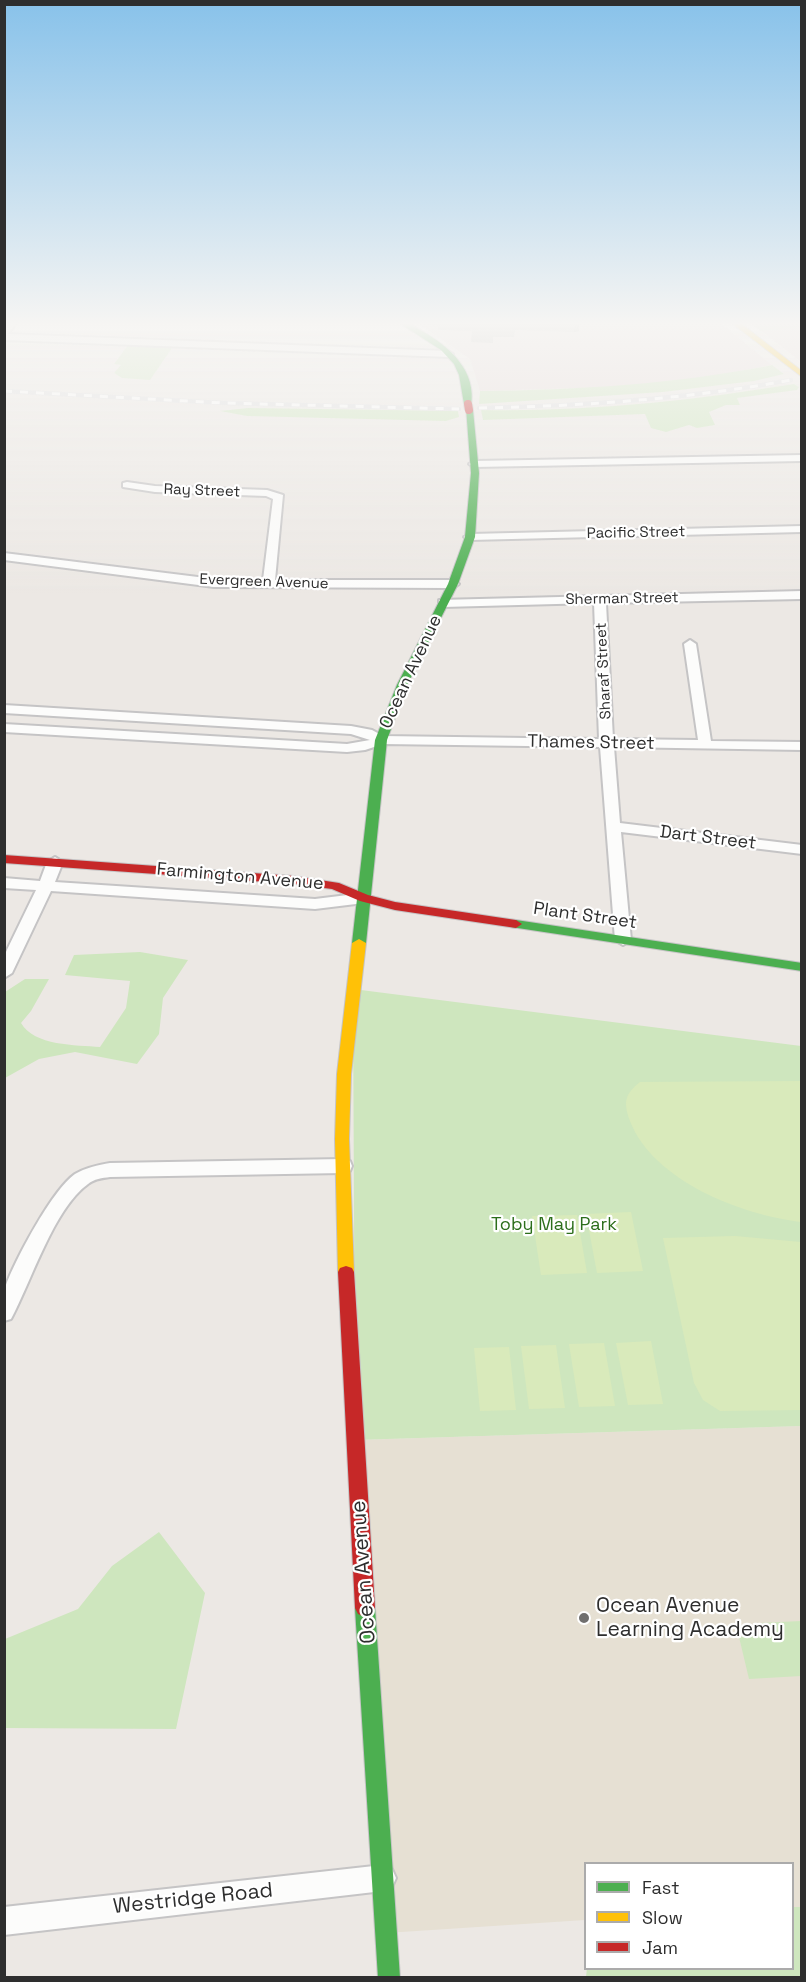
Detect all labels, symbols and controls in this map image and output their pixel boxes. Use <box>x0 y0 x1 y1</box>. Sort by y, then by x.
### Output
street label: Ray Street <box>163 481 241 501</box>
street label: Pacific Street <box>587 523 685 543</box>
street label: Evergreen Avenue <box>199 571 329 593</box>
street label: Sherman Street <box>565 589 679 609</box>
street label: Ocean Avenue <box>375 612 447 732</box>
street label: Sharaf Street <box>592 622 616 720</box>
street label: Thames Street <box>527 731 655 755</box>
street label: Dart Street <box>659 821 757 855</box>
street label: Farmington Avenue <box>156 859 324 895</box>
street label: Plant Street <box>532 898 638 934</box>
park label: Toby May Park <box>491 1214 617 1236</box>
street label: Ocean Avenue <box>346 1500 382 1644</box>
place label: Ocean Avenue Learning Academy <box>596 1593 784 1643</box>
marker: Ocean Avenue Learning Academy <box>577 1611 591 1625</box>
legend <box>584 1862 794 1970</box>
text: Fast <box>642 1876 679 1899</box>
street label: Westridge Road <box>112 1878 274 1920</box>
text: Slow <box>642 1906 683 1929</box>
text: Jam <box>642 1936 678 1959</box>

